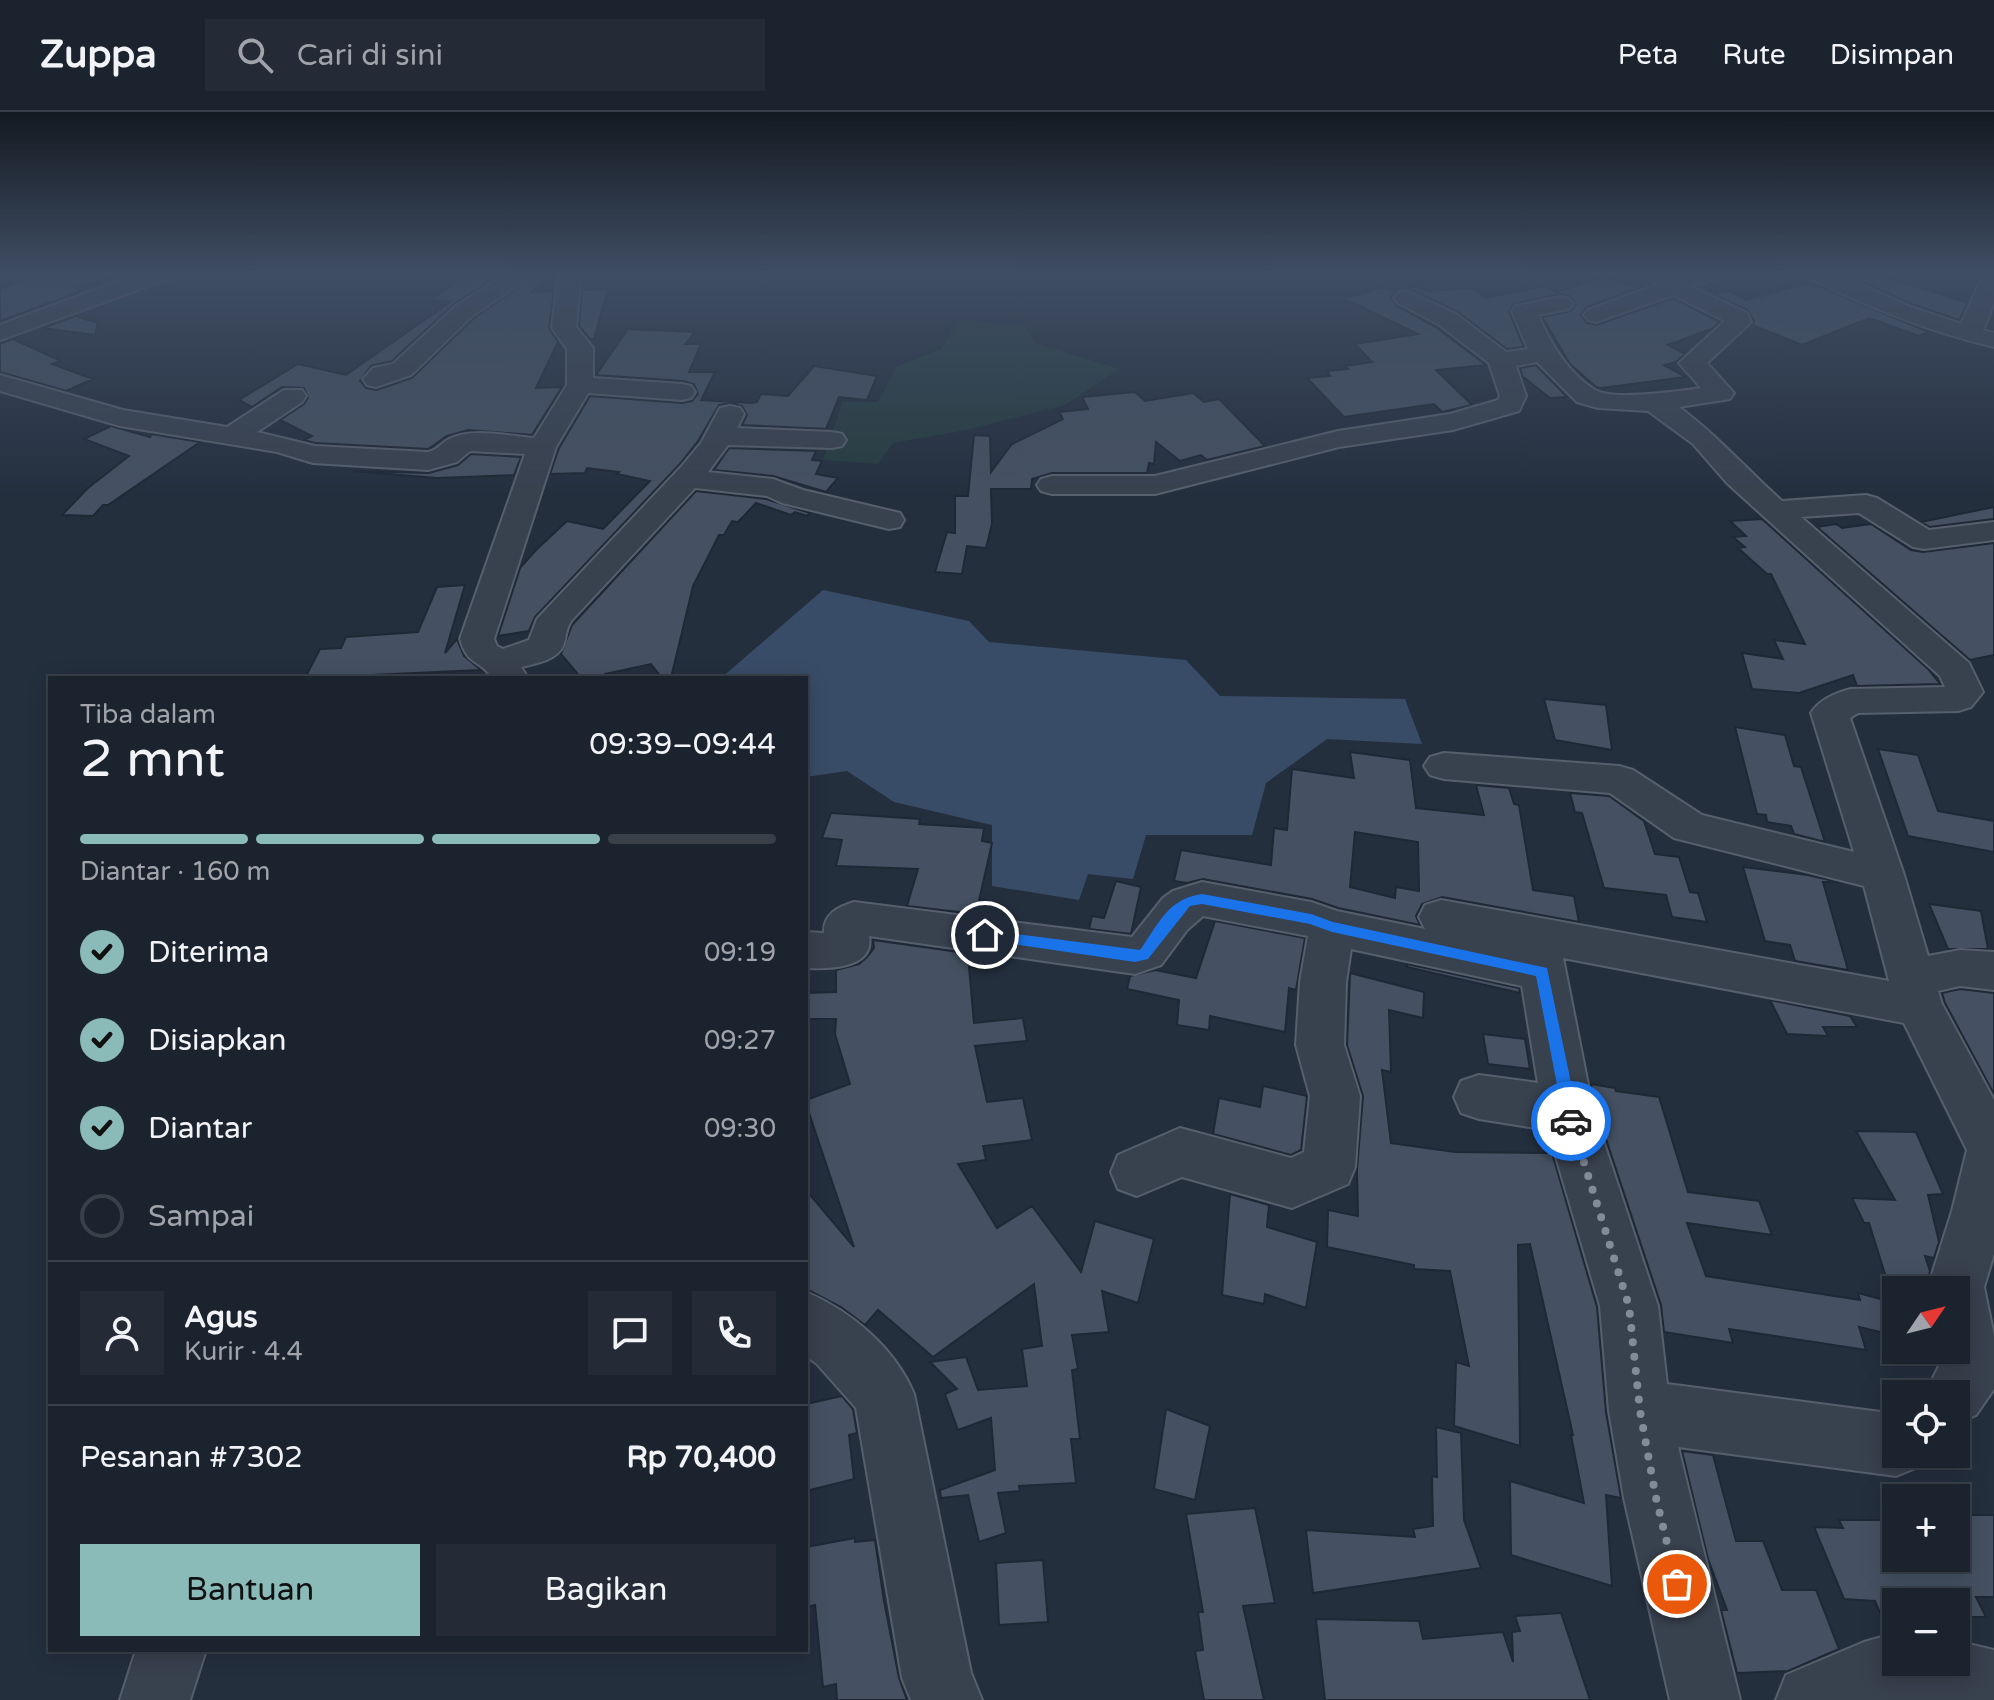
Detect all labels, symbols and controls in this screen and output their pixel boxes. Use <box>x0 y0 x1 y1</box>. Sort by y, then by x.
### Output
search box <box>205 19 765 91</box>
text: Zuppa <box>40 32 157 78</box>
icon: search <box>233 33 277 77</box>
text: Cari di sini <box>297 37 443 74</box>
text: Peta <box>1618 38 1678 72</box>
text: Rute <box>1722 38 1786 72</box>
text: Disimpan <box>1830 38 1954 72</box>
text: Tiba dalam <box>80 699 216 730</box>
text: 09:39–09:44 <box>589 726 776 763</box>
text: 2 mnt <box>80 728 225 791</box>
text: Diantar · 160 m <box>80 856 270 887</box>
pin <box>951 901 1019 969</box>
icon: home <box>963 913 1007 957</box>
icon: check <box>80 930 124 974</box>
text: Diterima <box>148 934 269 971</box>
text: 09:19 <box>704 937 776 968</box>
icon: check <box>80 1018 124 1062</box>
text: Disiapkan <box>148 1022 287 1059</box>
text: 09:27 <box>704 1025 776 1056</box>
courier <box>1531 1081 1611 1161</box>
icon: car <box>1549 1099 1593 1143</box>
icon: check <box>80 1106 124 1150</box>
text: Diantar <box>148 1110 252 1147</box>
text: 09:30 <box>704 1113 776 1144</box>
text: Sampai <box>148 1198 254 1235</box>
north arrow <box>1882 1276 1970 1364</box>
map controls <box>1882 1276 1970 1676</box>
button: person <box>80 1291 164 1375</box>
button: chat <box>588 1291 672 1375</box>
button: phone <box>692 1291 776 1375</box>
text: Agus <box>184 1299 258 1336</box>
text: Kurir · 4.4 <box>184 1336 303 1367</box>
button: locate <box>1882 1380 1970 1468</box>
text: Pesanan #7302 <box>80 1439 303 1476</box>
text: Rp 70,400 <box>627 1439 776 1476</box>
button: + <box>1882 1484 1970 1572</box>
button: Bantuan <box>80 1544 420 1636</box>
button: Bagikan <box>436 1544 776 1636</box>
pin <box>1643 1550 1711 1618</box>
icon: bag <box>1655 1562 1699 1606</box>
button: − <box>1882 1588 1970 1676</box>

